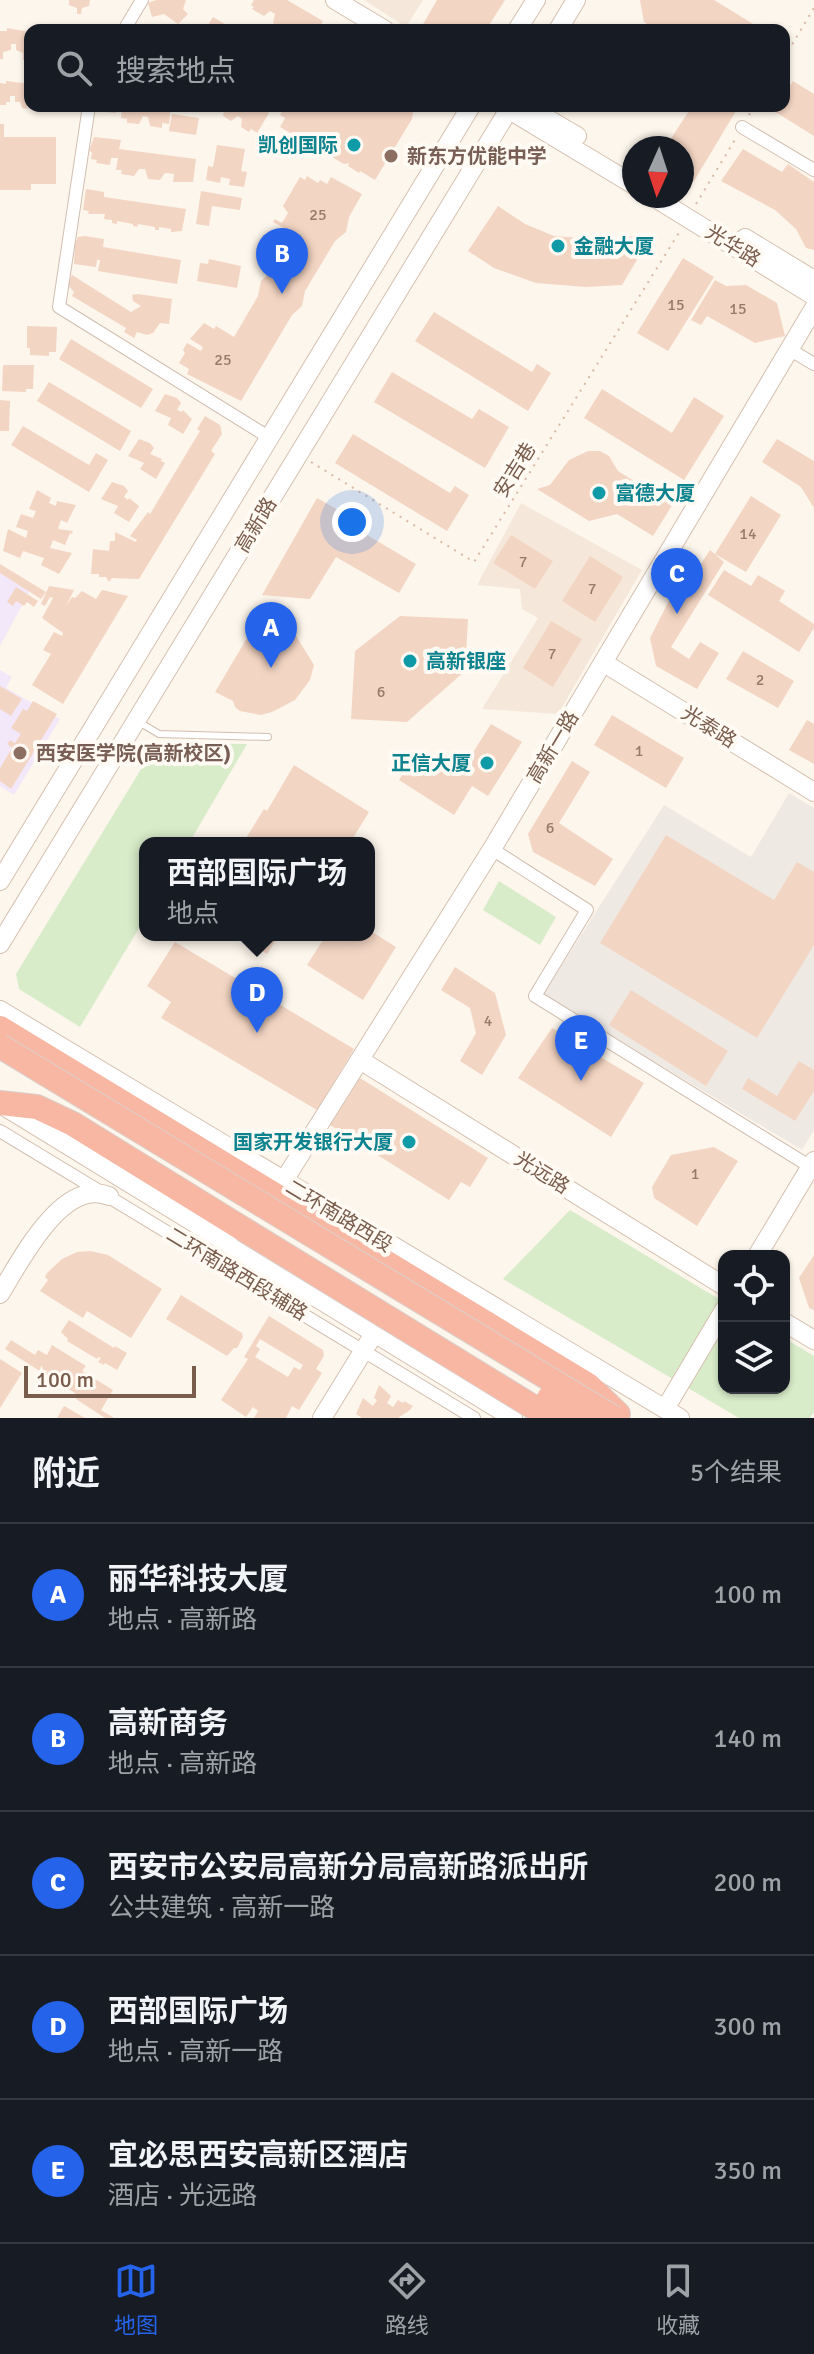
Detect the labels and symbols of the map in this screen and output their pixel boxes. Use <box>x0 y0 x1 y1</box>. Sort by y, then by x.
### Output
place label: 凯创国际 <box>258 133 338 158</box>
marker: 凯创国际 <box>345 136 363 154</box>
north arrow <box>622 136 694 208</box>
place label: 新东方优能中学 <box>407 144 547 169</box>
marker: 新东方优能中学 <box>382 147 400 165</box>
house number: 25 <box>309 205 327 225</box>
street label: 光华路 <box>701 220 765 272</box>
pin: B <box>256 228 308 294</box>
place label: 金融大厦 <box>574 234 654 259</box>
marker: 金融大厦 <box>549 237 567 255</box>
house number: 15 <box>667 295 685 315</box>
house number: 15 <box>729 299 747 319</box>
house number: 25 <box>214 350 232 370</box>
street label: 安吉巷 <box>489 438 541 502</box>
place label: 富德大厦 <box>615 481 695 506</box>
marker: 富德大厦 <box>590 484 608 502</box>
street label: 高新路 <box>230 493 282 557</box>
your location <box>332 502 372 542</box>
house number: 14 <box>739 524 757 544</box>
pin: C <box>651 548 703 614</box>
house number: 7 <box>519 552 527 572</box>
house number: 7 <box>588 579 596 599</box>
pin: A <box>245 602 297 668</box>
house number: 7 <box>548 644 556 664</box>
place label: 高新银座 <box>426 649 506 674</box>
marker: 高新银座 <box>401 652 419 670</box>
house number: 2 <box>756 670 764 690</box>
house number: 6 <box>377 682 385 702</box>
street label: 光泰路 <box>677 701 741 753</box>
street label: 高新一路 <box>522 706 584 788</box>
place label: 西安医学院(高新校区) <box>36 741 231 766</box>
house number: 1 <box>635 741 643 761</box>
marker: 西安医学院(高新校区) <box>11 744 29 762</box>
place label: 正信大厦 <box>391 751 471 776</box>
marker: 正信大厦 <box>478 754 496 772</box>
house number: 6 <box>546 818 554 838</box>
pin: D <box>231 967 283 1033</box>
house number: 4 <box>484 1011 493 1031</box>
pin: E <box>555 1015 607 1081</box>
place label: 国家开发银行大厦 <box>233 1130 393 1155</box>
marker: 国家开发银行大厦 <box>400 1133 418 1151</box>
street label: 光远路 <box>510 1147 574 1199</box>
house number: 1 <box>691 1164 699 1184</box>
street label: 二环南路西段 <box>281 1174 397 1258</box>
street label: 二环南路西段辅路 <box>162 1222 312 1326</box>
scale bar <box>24 1362 196 1398</box>

